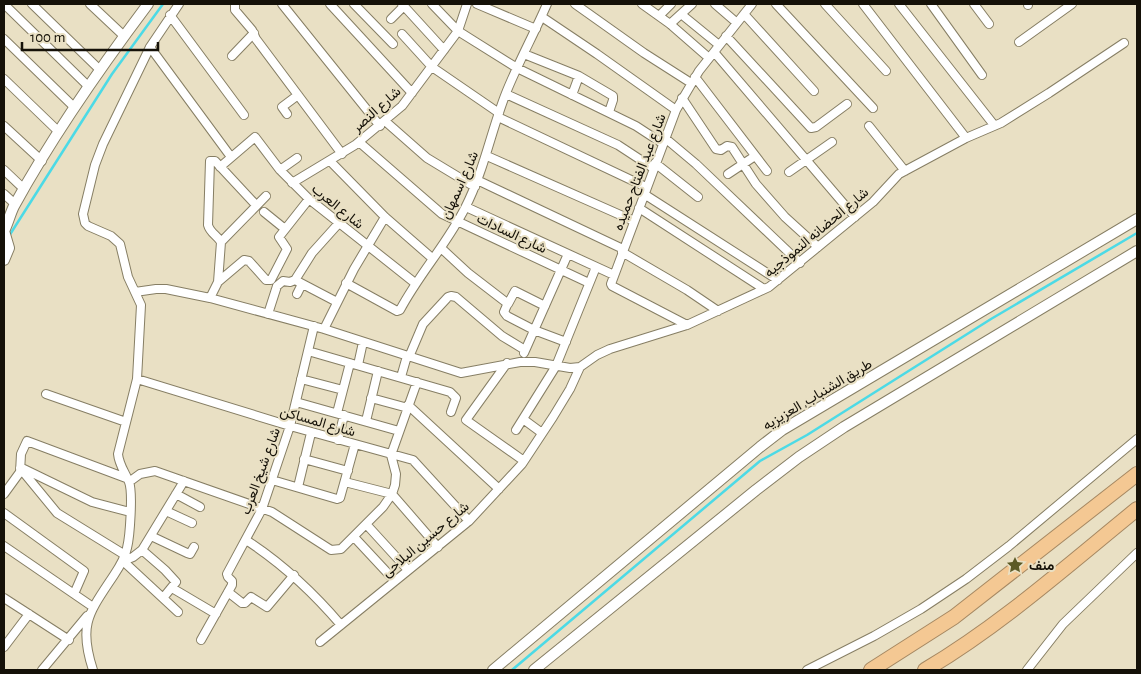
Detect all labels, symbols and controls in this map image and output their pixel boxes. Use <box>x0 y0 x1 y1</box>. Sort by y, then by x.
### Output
scale bar <box>22 20 159 52</box>
text: 100 m <box>30 30 65 45</box>
street label: شارع النصر <box>349 84 406 138</box>
street label: شارع عبد الفتاح حميده <box>611 112 671 234</box>
street label: شارع اسمهان <box>439 149 484 223</box>
street label: شارع العرب <box>307 182 366 234</box>
street label: شارع الحضانه النموذجيه <box>762 185 873 283</box>
street label: شارع السادات <box>473 212 549 259</box>
street label: طريق الشنباب, العزيزيه <box>760 357 875 434</box>
street label: شارع المساكن <box>278 405 357 442</box>
street label: شارع شيخ العرب <box>239 426 286 518</box>
street label: شارع حسين البلاحى <box>380 499 474 582</box>
place icon: منف <box>1005 555 1025 575</box>
place label: منف <box>1029 559 1055 573</box>

